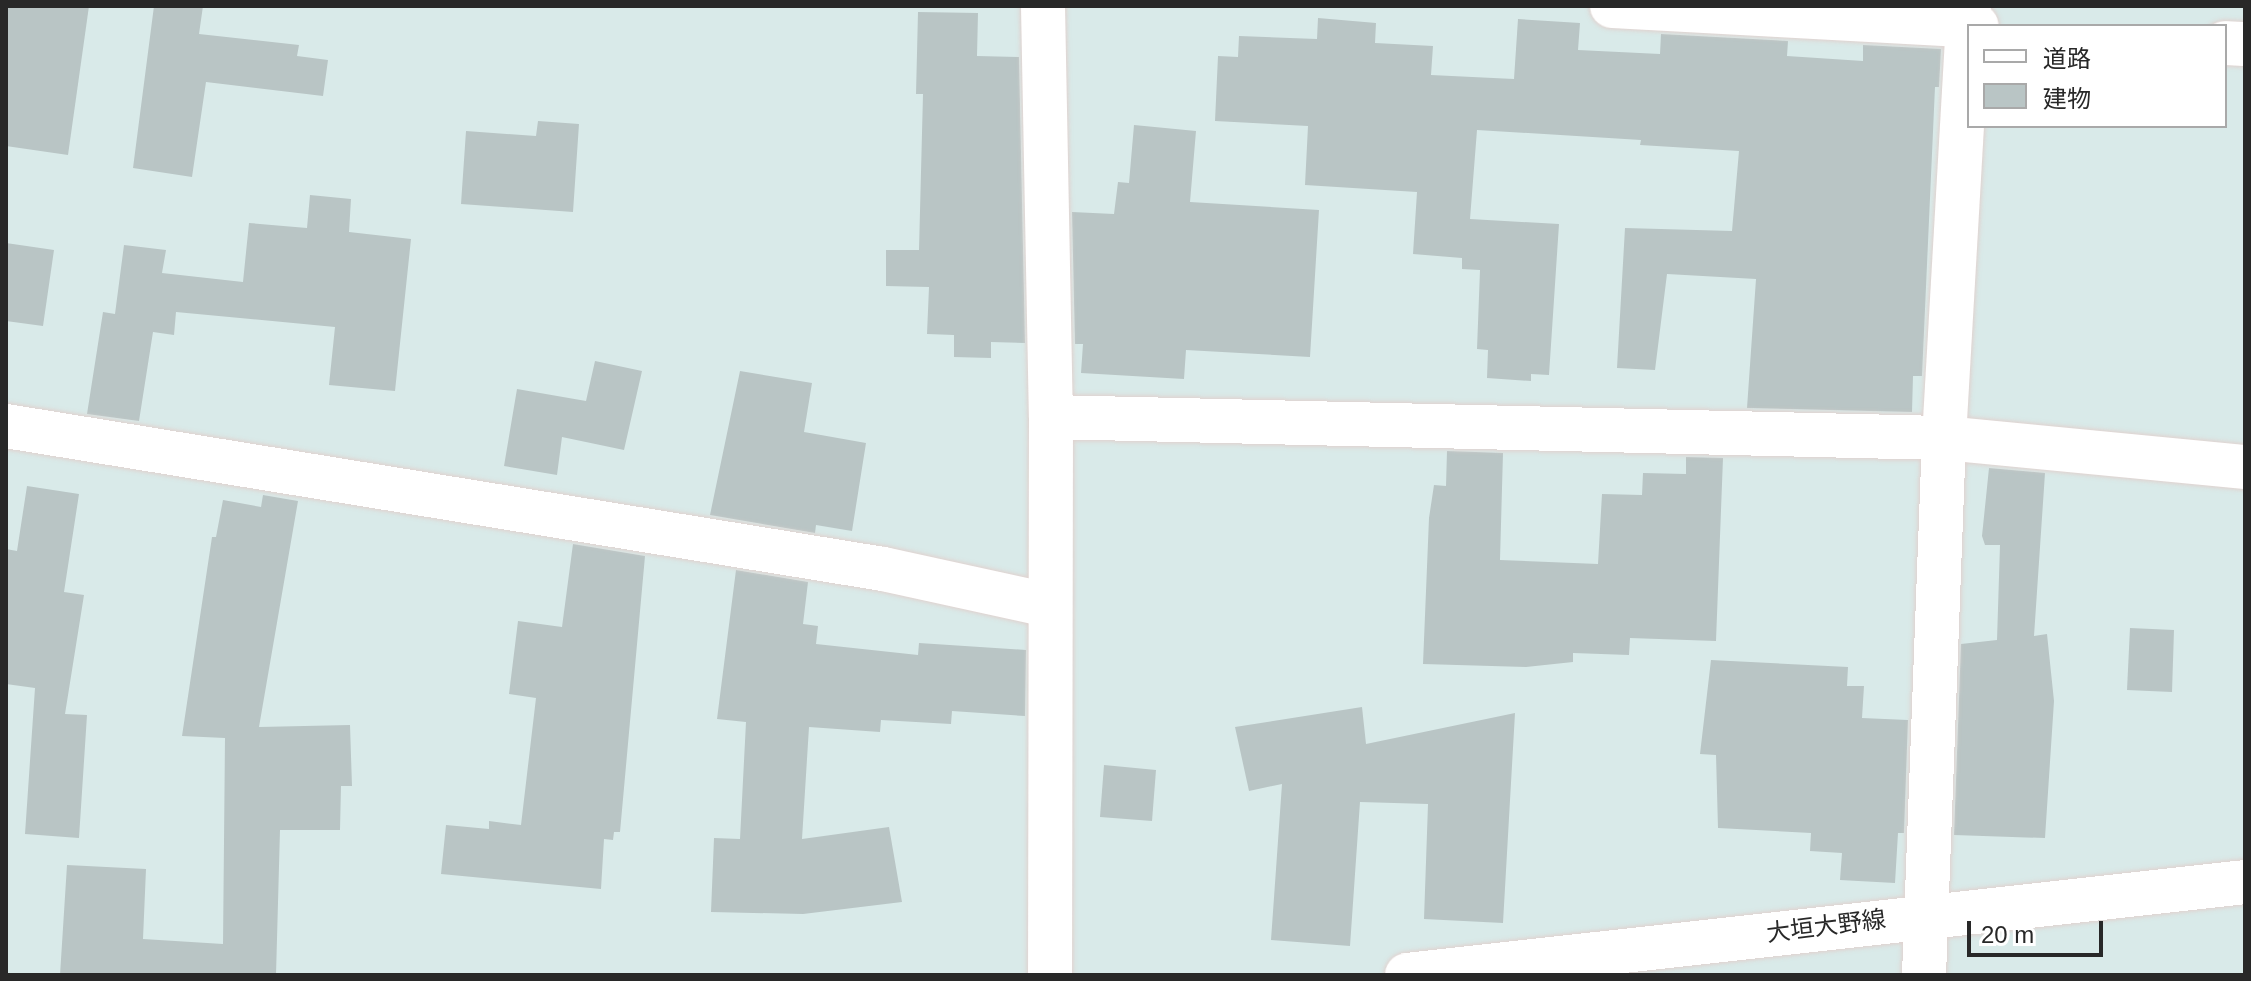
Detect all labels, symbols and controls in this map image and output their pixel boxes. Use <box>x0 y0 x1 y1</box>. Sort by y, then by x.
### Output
legend <box>1967 24 2227 128</box>
text: 道路 <box>2043 45 2091 72</box>
text: 建物 <box>2043 85 2091 112</box>
street label: 大垣大野線 <box>1765 904 1887 948</box>
scale bar <box>1971 905 2107 955</box>
text: 20 m <box>1981 921 2034 948</box>

